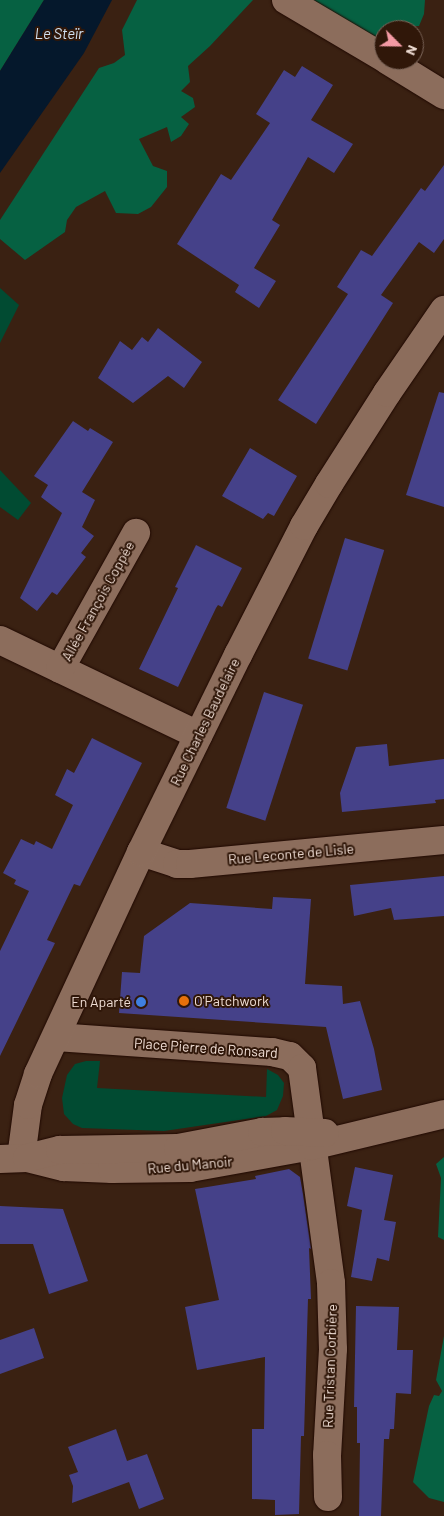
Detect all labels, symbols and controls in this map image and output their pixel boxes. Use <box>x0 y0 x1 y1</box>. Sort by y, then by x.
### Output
north arrow <box>374 20 424 70</box>
water label: Le Steïr <box>35 25 83 43</box>
text: N <box>403 43 422 58</box>
street label: Allée François Coppée <box>58 538 138 664</box>
street label: Rue Charles Baudelaire <box>167 656 243 788</box>
street label: Rue Leconte de Lisle <box>227 840 355 868</box>
place label: O'Patchwork <box>194 993 269 1009</box>
place label: En Aparté <box>71 994 131 1010</box>
marker: O'Patchwork <box>178 995 190 1007</box>
marker: En Aparté <box>135 996 147 1008</box>
street label: Place Pierre de Ronsard <box>134 1035 278 1061</box>
street label: Rue du Manoir <box>147 1153 233 1177</box>
street label: Rue Tristan Corbière <box>319 1304 341 1428</box>

